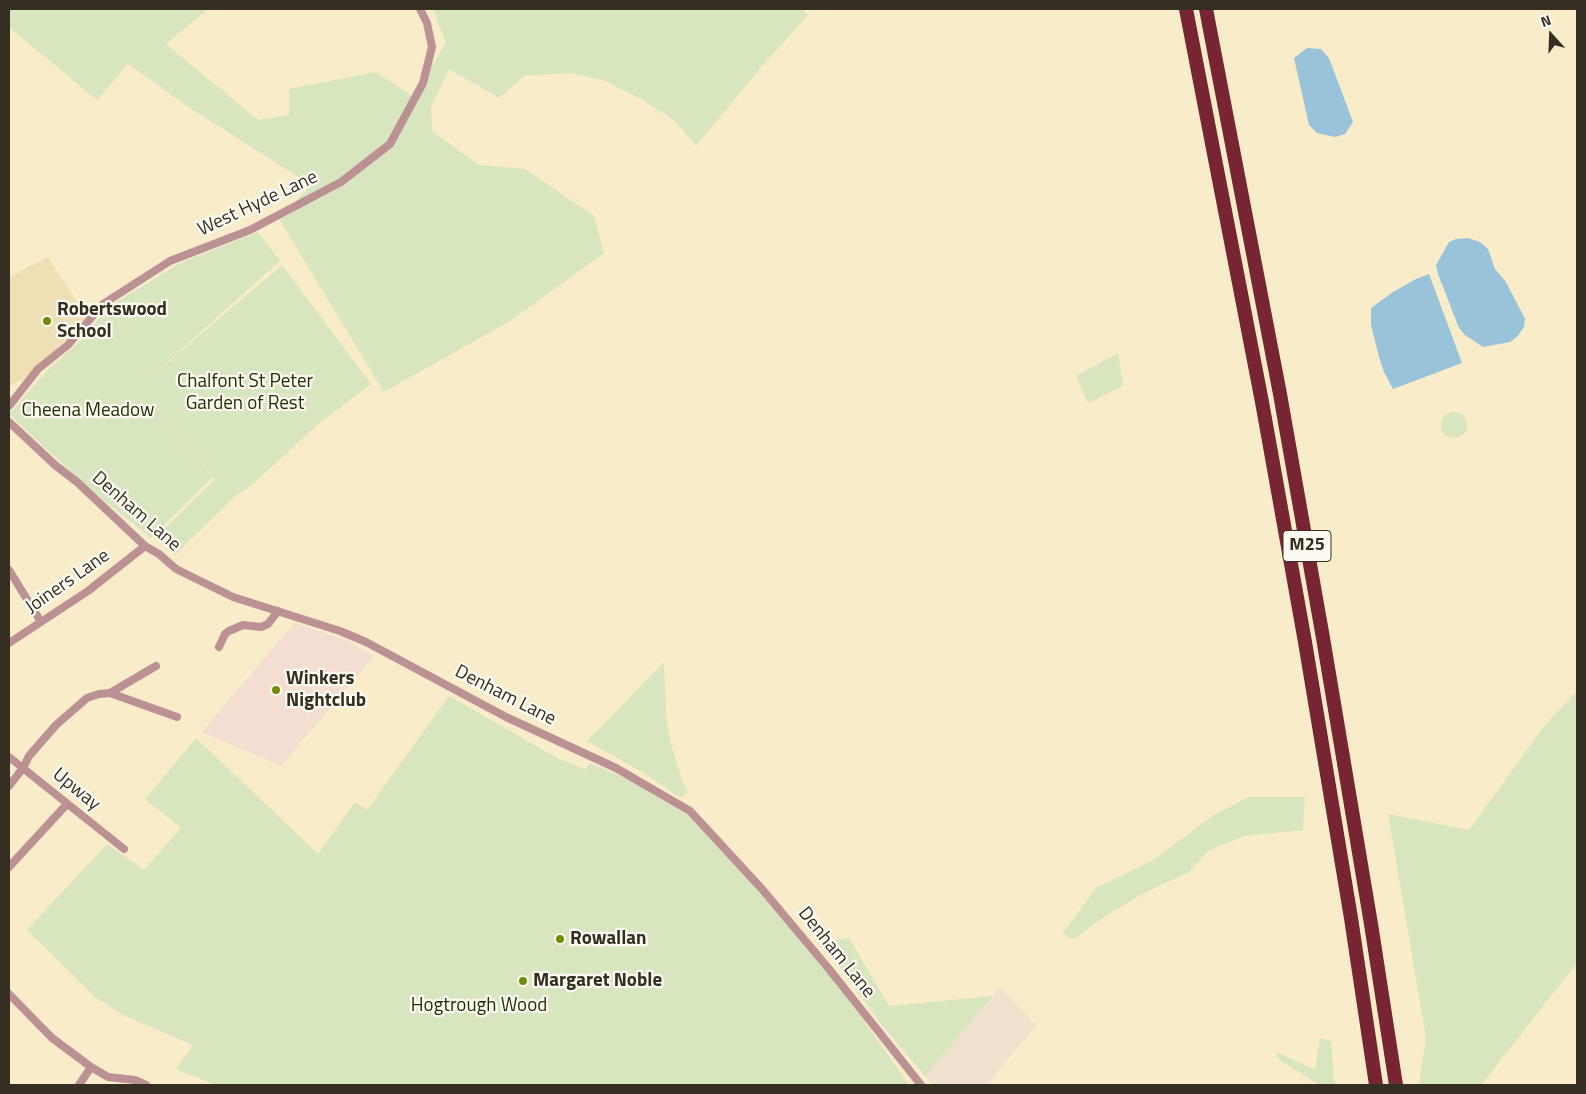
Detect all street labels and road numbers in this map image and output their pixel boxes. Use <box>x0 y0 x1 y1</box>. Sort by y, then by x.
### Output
street label: West Hyde Lane <box>194 166 322 242</box>
street label: Denham Lane <box>87 467 185 557</box>
road number: M25 <box>1283 530 1331 562</box>
street label: Joiners Lane <box>22 545 114 619</box>
street label: Denham Lane <box>451 661 559 731</box>
street label: Upway <box>47 764 105 816</box>
street label: Denham Lane <box>792 903 880 1003</box>

